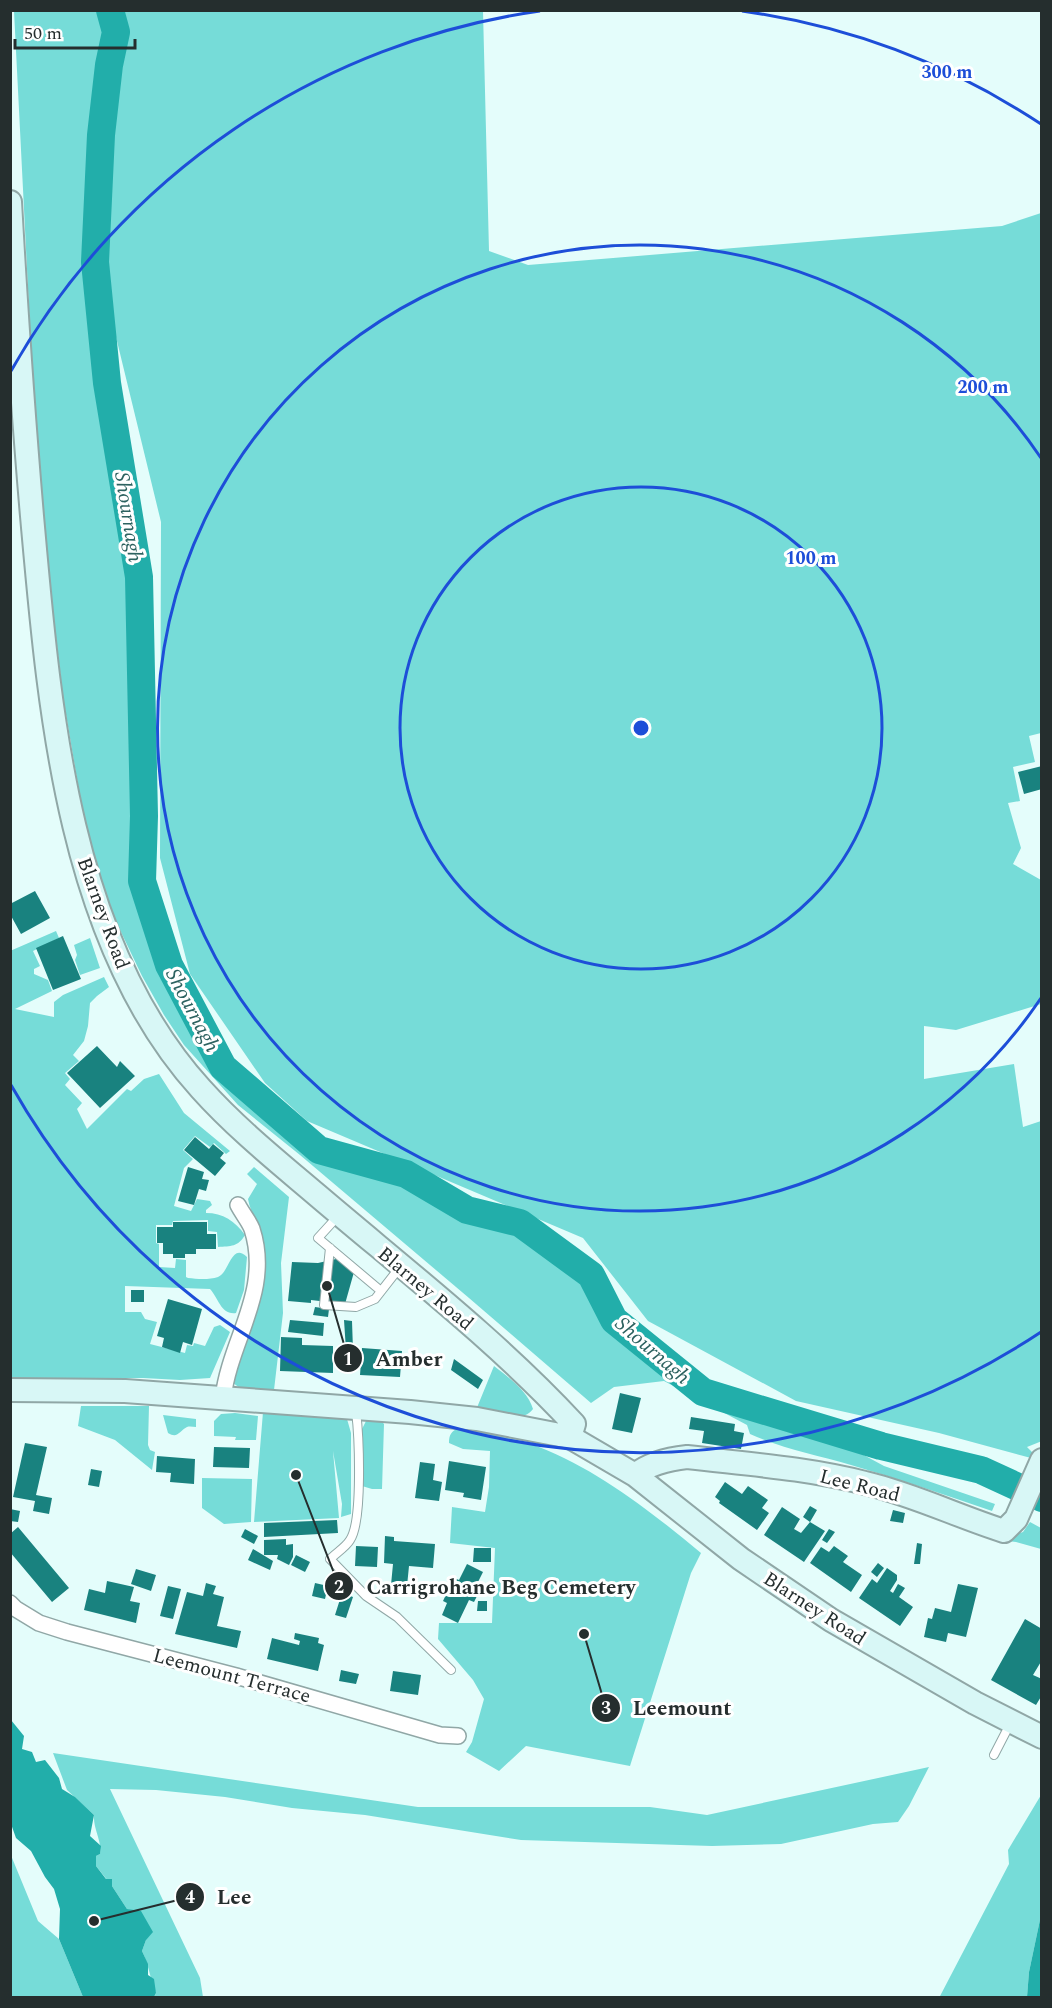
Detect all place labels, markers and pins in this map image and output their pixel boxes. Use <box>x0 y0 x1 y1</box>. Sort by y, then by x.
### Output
centre of rings <box>631 718 651 738</box>
callout: Amber <box>333 1339 454 1378</box>
callout: Carrigrohane Beg Cemetery <box>324 1567 647 1606</box>
callout: Leemount <box>591 1688 743 1727</box>
callout: Lee <box>175 1877 264 1916</box>

